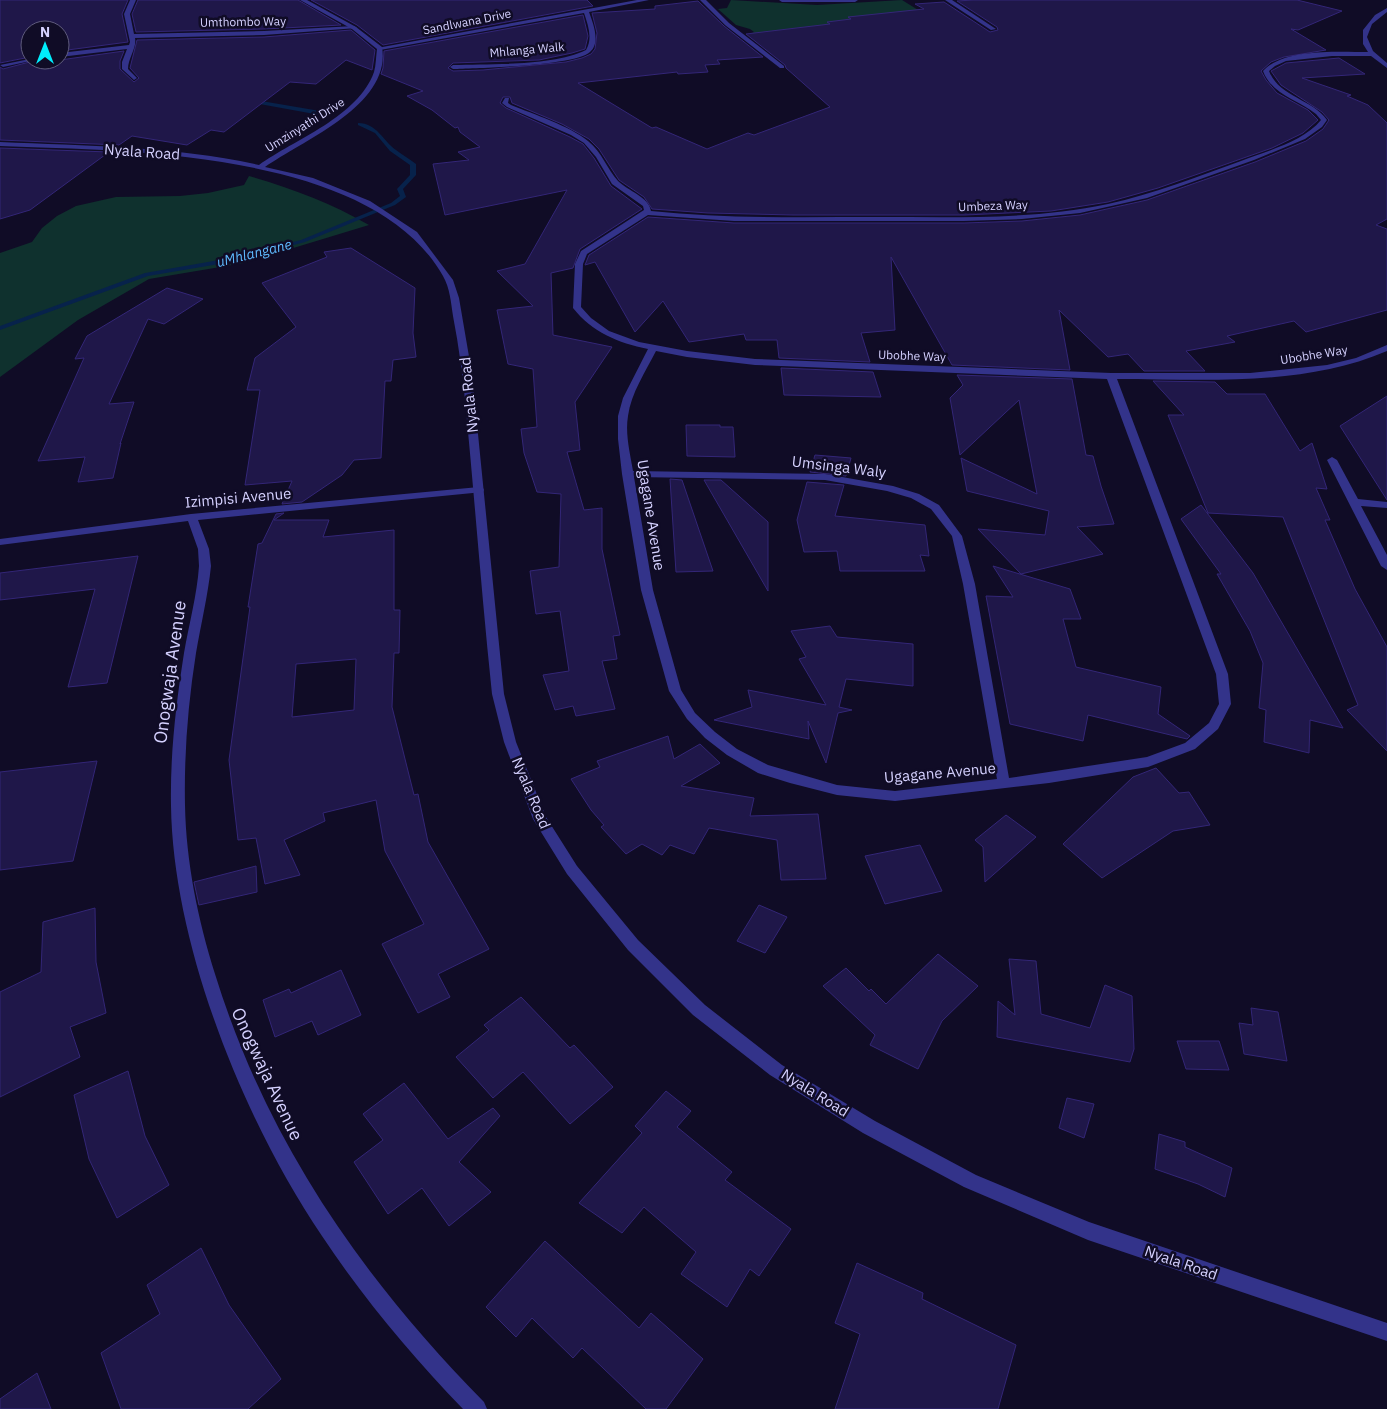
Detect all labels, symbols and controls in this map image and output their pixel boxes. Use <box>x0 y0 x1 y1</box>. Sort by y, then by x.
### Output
street label: Sandlwana Drive <box>421 6 513 37</box>
street label: Umthombo Way <box>200 13 286 30</box>
north arrow <box>20 20 70 70</box>
text: N <box>40 23 50 41</box>
street label: Mhlanga Walk <box>489 39 566 60</box>
street label: Umzinyathi Drive <box>262 94 348 155</box>
street label: Nyala Road <box>103 139 181 164</box>
street label: Umbeza Way <box>958 197 1028 214</box>
water label: uMhlangane <box>215 235 293 271</box>
street label: Ubobhe Way <box>1279 342 1349 367</box>
street label: Ubobhe Way <box>878 347 946 364</box>
street label: Nyala Road <box>455 356 482 434</box>
street label: Umsinga Waly <box>791 451 888 482</box>
street label: Ugagane Avenue <box>633 458 670 572</box>
street label: Izimpisi Avenue <box>184 483 292 512</box>
street label: Onogwaja Avenue <box>148 599 191 745</box>
street label: Nyala Road <box>508 754 555 832</box>
street label: Ugagane Avenue <box>883 758 997 787</box>
street label: Onogwaja Avenue <box>227 1004 308 1144</box>
street label: Nyala Road <box>778 1064 853 1121</box>
street label: Nyala Road <box>1142 1241 1220 1284</box>

